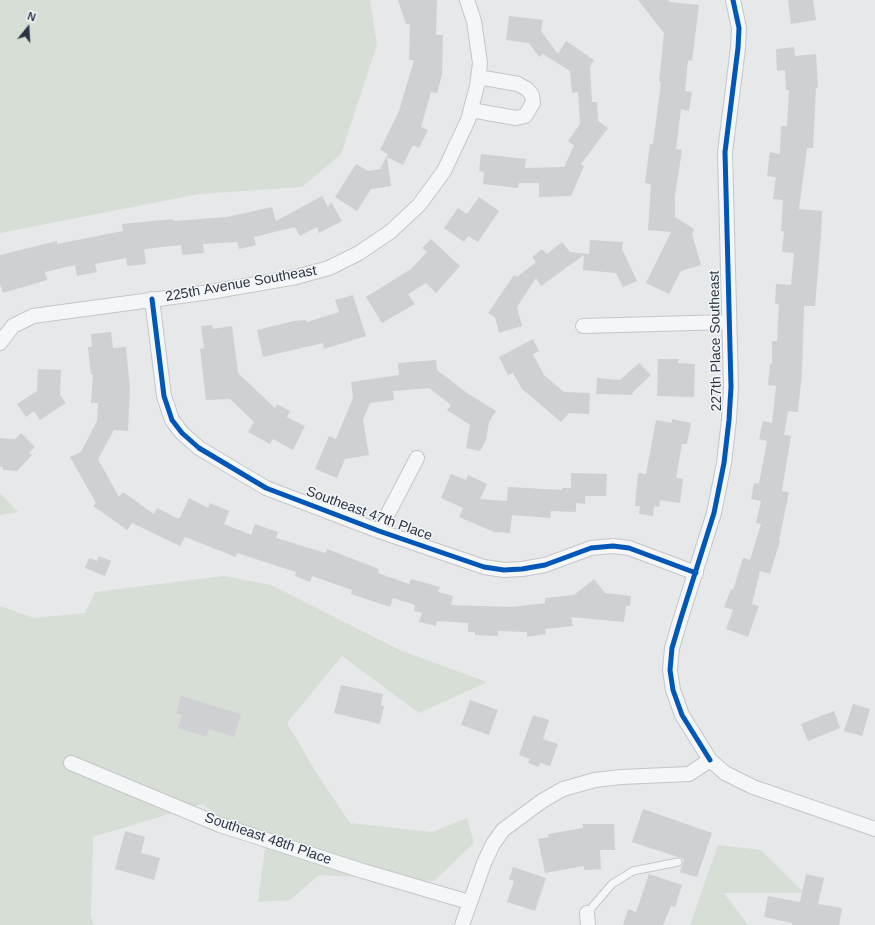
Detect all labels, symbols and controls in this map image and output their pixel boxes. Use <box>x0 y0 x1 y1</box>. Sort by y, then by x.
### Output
north arrow <box>8 8 48 48</box>
text: N <box>26 10 37 24</box>
street label: 225th Avenue Southeast <box>164 262 318 306</box>
street label: 227th Place Southeast <box>706 270 726 412</box>
street label: Southeast 47th Place <box>304 483 434 545</box>
street label: Southeast 48th Place <box>202 809 334 869</box>

